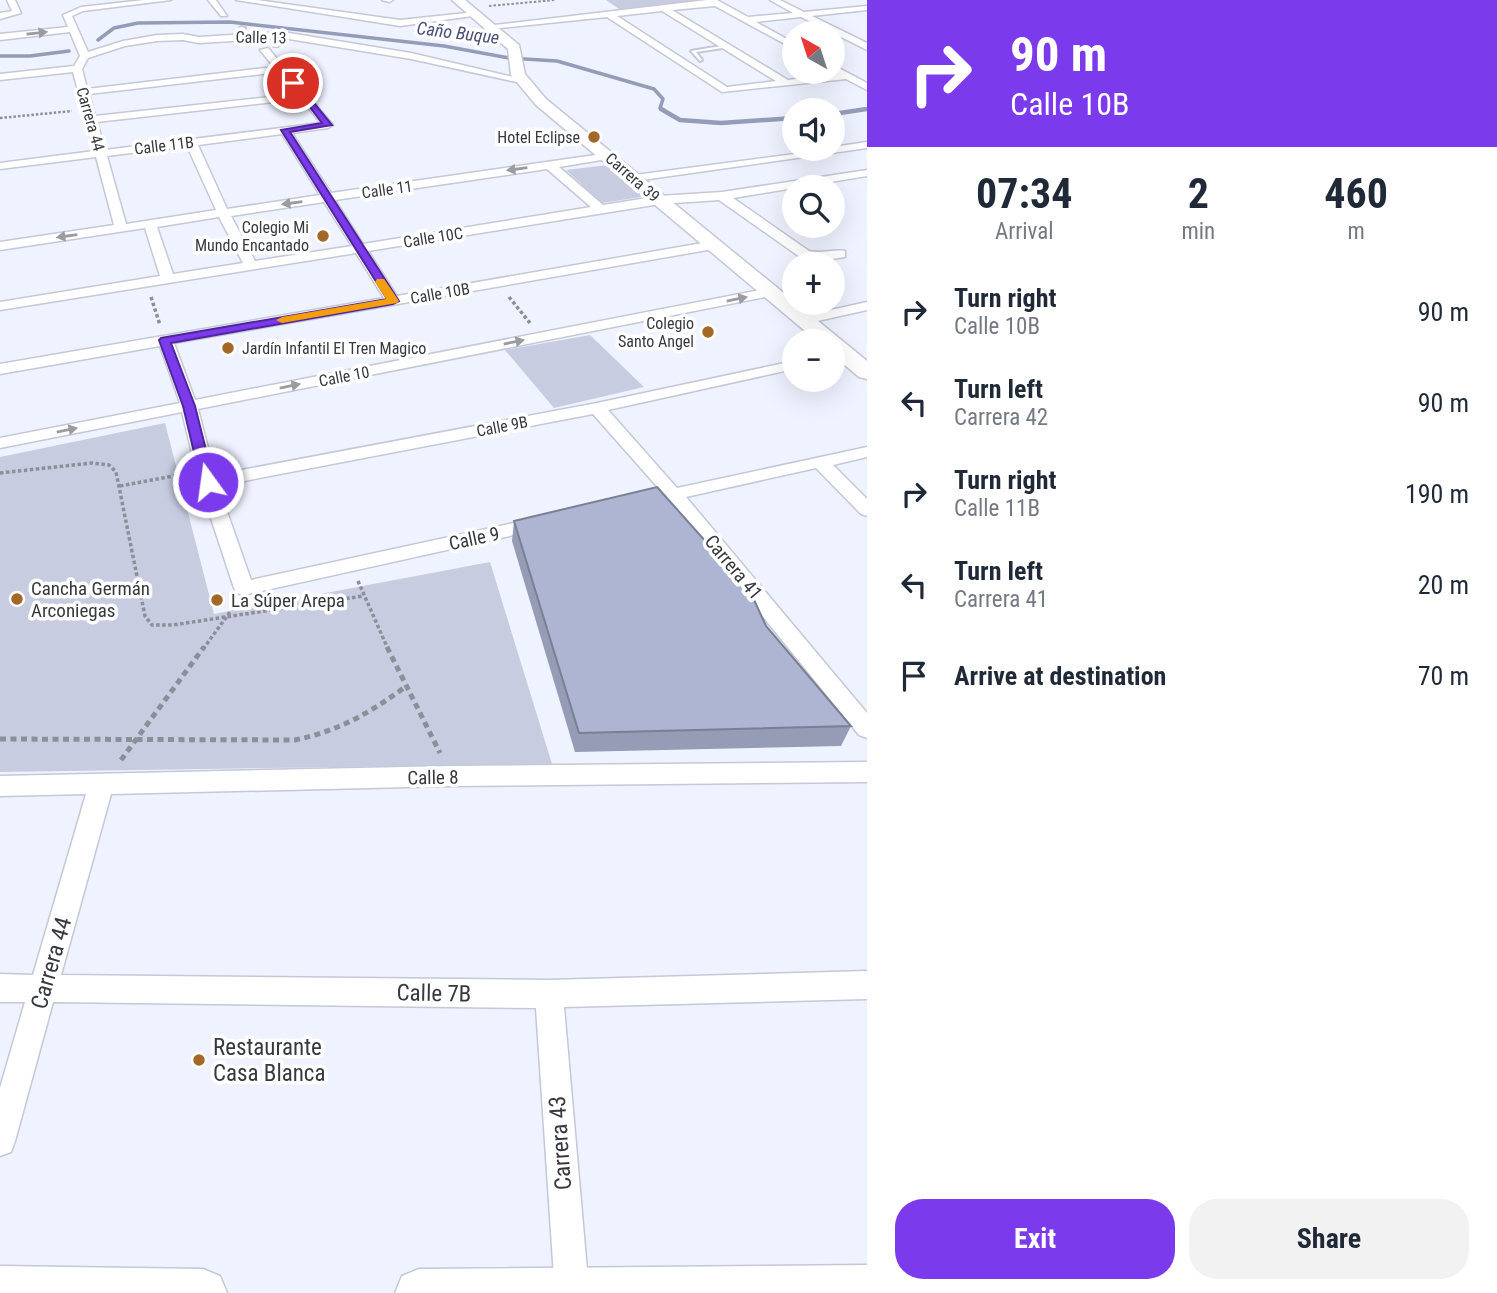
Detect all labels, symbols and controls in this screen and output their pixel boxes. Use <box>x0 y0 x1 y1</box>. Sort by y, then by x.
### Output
water label: Caño Buque <box>416 17 500 48</box>
north arrow <box>782 21 845 84</box>
map controls <box>782 21 845 392</box>
text: 90 m <box>1010 26 1107 83</box>
one-way arrow <box>26 27 48 38</box>
street label: Calle 13 <box>235 28 287 47</box>
icon: right <box>895 28 986 119</box>
pin <box>263 53 323 113</box>
icon: arrive <box>274 64 312 102</box>
street label: Carrera 44 <box>72 85 109 153</box>
text: Calle 10B <box>1010 85 1130 123</box>
button: sound <box>782 98 845 161</box>
place label: Hotel Eclipse <box>497 128 580 147</box>
marker: Hotel Eclipse <box>586 129 602 145</box>
street label: Calle 11B <box>133 132 195 159</box>
street label: Carrera 39 <box>602 149 664 206</box>
one-way arrow <box>506 164 528 175</box>
text: 07:34 <box>976 169 1072 218</box>
text: 2 <box>1188 169 1209 218</box>
text: 460 <box>1324 169 1388 218</box>
button: search <box>782 175 845 238</box>
street label: Calle 11 <box>360 177 414 202</box>
one-way arrow <box>281 198 303 209</box>
place label: Colegio Mi Mundo Encantado <box>195 218 309 255</box>
text: Arrival <box>995 218 1053 245</box>
text: min <box>1181 218 1215 245</box>
text: m <box>1347 218 1365 245</box>
street label: Calle 10C <box>402 223 464 252</box>
marker: Colegio Mi Mundo Encantado <box>315 228 331 244</box>
one-way arrow <box>56 231 78 242</box>
button: + <box>782 252 845 315</box>
street label: Calle 10B <box>409 279 471 308</box>
text: Turn right <box>954 283 1056 313</box>
one-way arrow <box>726 293 748 304</box>
icon: right <box>895 293 933 331</box>
text: 90 m <box>1418 297 1469 327</box>
text: Calle 10B <box>954 313 1040 340</box>
place label: Colegio Santo Angel <box>618 314 694 351</box>
marker: Colegio Santo Angel <box>700 324 716 340</box>
button: − <box>782 329 845 392</box>
one-way arrow <box>503 337 525 348</box>
place label: Jardín Infantil El Tren Magico <box>242 339 426 358</box>
marker: Jardín Infantil El Tren Magico <box>220 340 236 356</box>
street label: Calle 10 <box>317 362 371 391</box>
text: Turn left <box>954 374 1043 404</box>
one-way arrow <box>279 380 301 391</box>
icon: left <box>895 384 933 422</box>
text: 90 m <box>1418 388 1469 418</box>
text: Carrera 42 <box>954 404 1048 431</box>
street label: Calle 9B <box>475 412 529 441</box>
one-way arrow <box>56 424 78 435</box>
position arrow <box>171 445 245 519</box>
text: Turn right <box>954 465 1056 495</box>
icon: right <box>895 475 933 513</box>
text: 190 m <box>1405 479 1469 509</box>
text: Calle 11B <box>954 495 1040 522</box>
street label: Calle 9 <box>447 522 502 555</box>
street label: Carrera 41 <box>700 530 767 605</box>
text: Turn left <box>954 556 1043 586</box>
icon: left <box>895 566 933 604</box>
text: 20 m <box>1418 570 1469 600</box>
place label: Cancha Germán Arconiegas <box>31 577 150 622</box>
text: Carrera 41 <box>954 586 1048 613</box>
place label: La Súper Arepa <box>231 589 345 612</box>
marker: Cancha Germán Arconiegas <box>9 591 25 607</box>
marker: La Súper Arepa <box>209 592 225 608</box>
icon: arrive <box>895 657 933 695</box>
text: Arrive at destination <box>954 661 1166 691</box>
text: 70 m <box>1418 661 1469 691</box>
street label: Calle 8 <box>407 766 459 789</box>
street label: Carrera 44 <box>26 914 77 1012</box>
street label: Calle 7B <box>396 979 472 1008</box>
place label: Restaurante Casa Blanca <box>213 1034 325 1087</box>
marker: Restaurante Casa Blanca <box>191 1052 207 1068</box>
street label: Carrera 43 <box>544 1095 577 1191</box>
button: Exit <box>895 1199 1175 1279</box>
button: Share <box>1189 1199 1469 1279</box>

